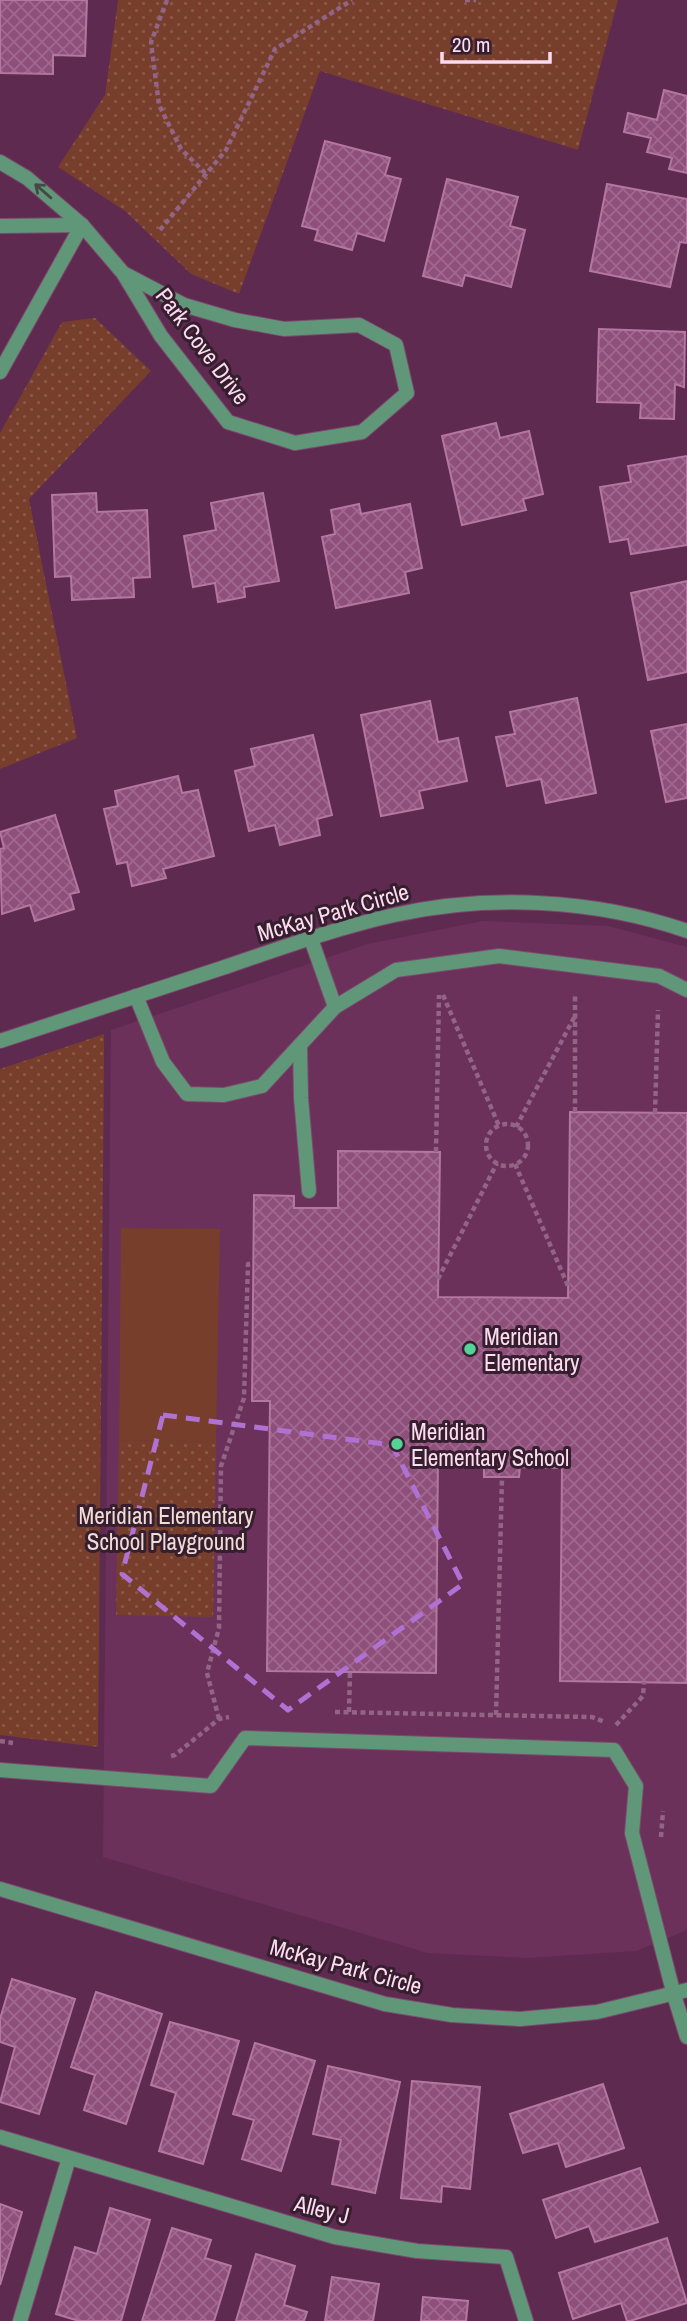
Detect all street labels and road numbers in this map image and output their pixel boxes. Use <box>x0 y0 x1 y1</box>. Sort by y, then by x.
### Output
street label: Park Cove Drive <box>149 281 257 411</box>
street label: McKay Park Circle <box>254 876 412 948</box>
street label: McKay Park Circle <box>267 1931 425 2001</box>
street label: Alley J <box>290 2187 353 2231</box>

